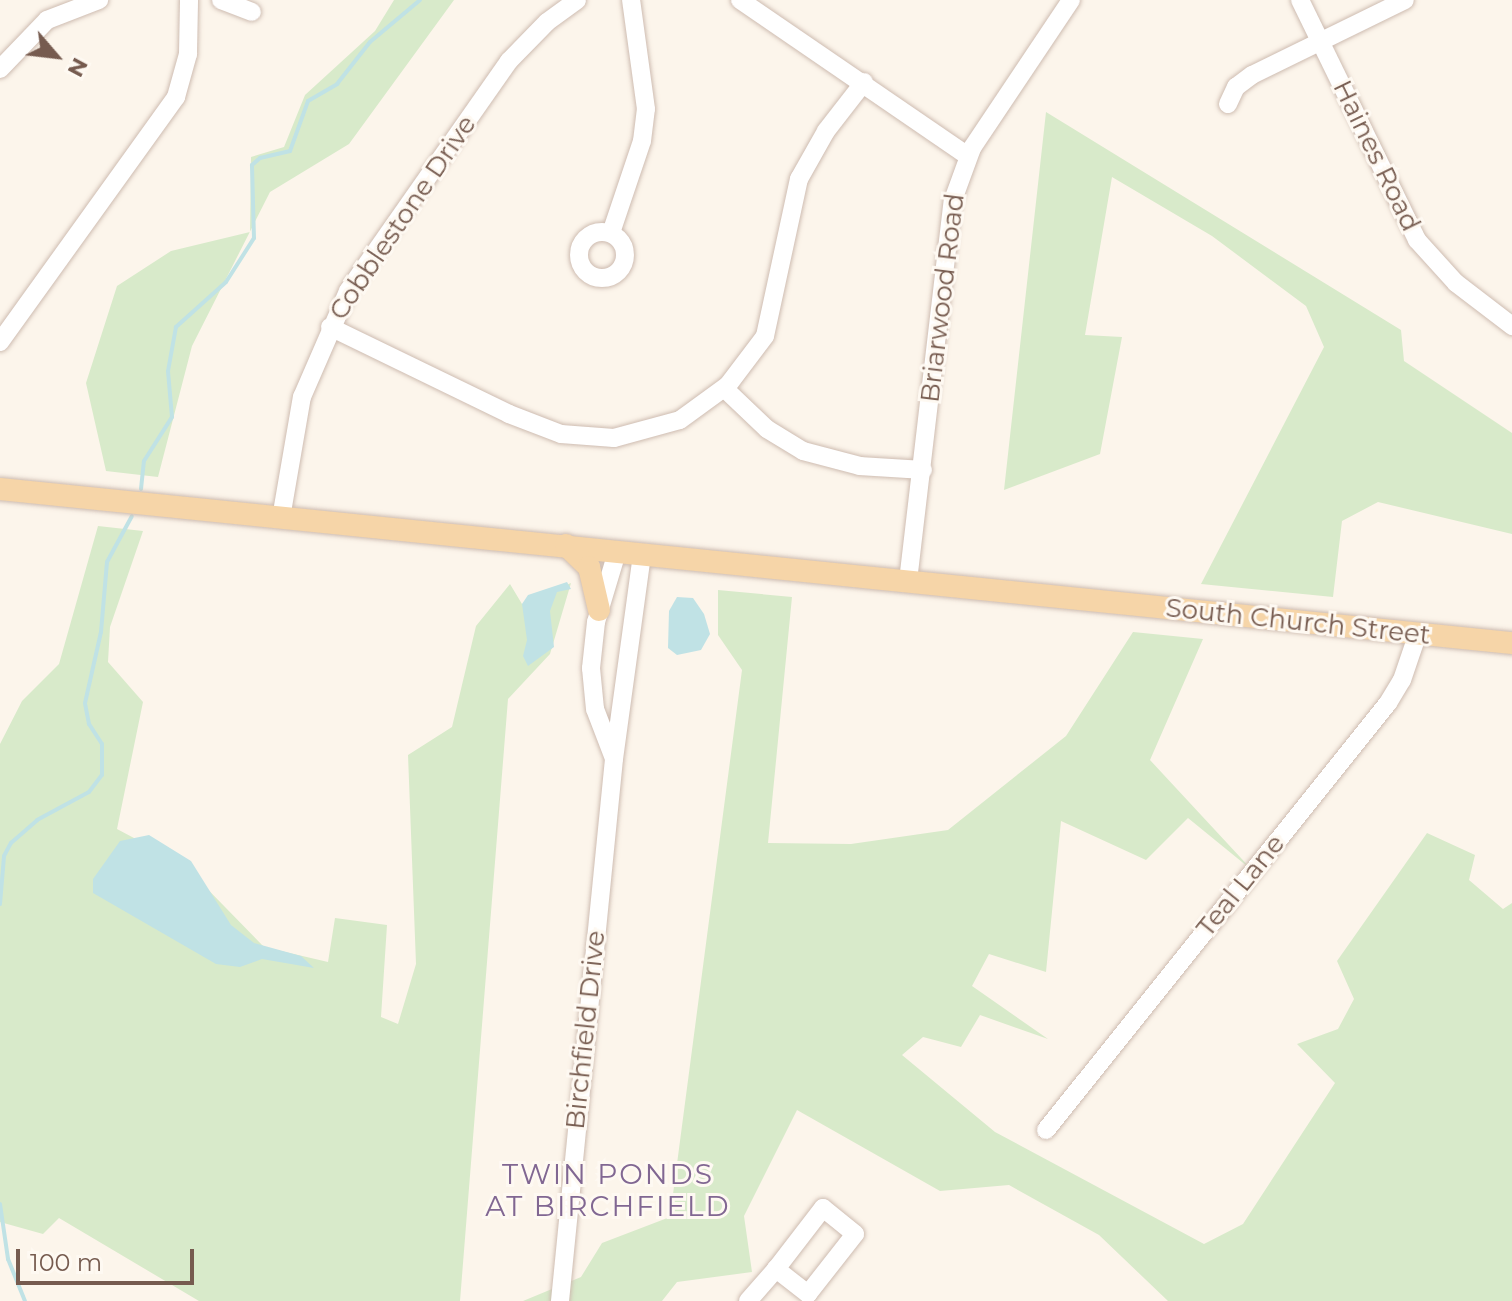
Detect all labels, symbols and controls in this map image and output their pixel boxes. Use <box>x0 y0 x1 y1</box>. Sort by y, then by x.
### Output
north arrow <box>16 16 96 96</box>
text: N <box>62 53 94 82</box>
street label: Haines Road <box>1326 75 1426 237</box>
street label: Cobblestone Drive <box>323 110 483 326</box>
street label: Briarwood Road <box>915 192 971 404</box>
street label: South Church Street <box>1164 593 1432 651</box>
street label: Teal Lane <box>1191 829 1291 943</box>
street label: Birchfield Drive <box>560 929 612 1131</box>
district label: TWIN PONDS AT BIRCHFIELD <box>485 1157 731 1223</box>
scale bar <box>20 1233 198 1283</box>
text: 100 m <box>30 1248 102 1277</box>

